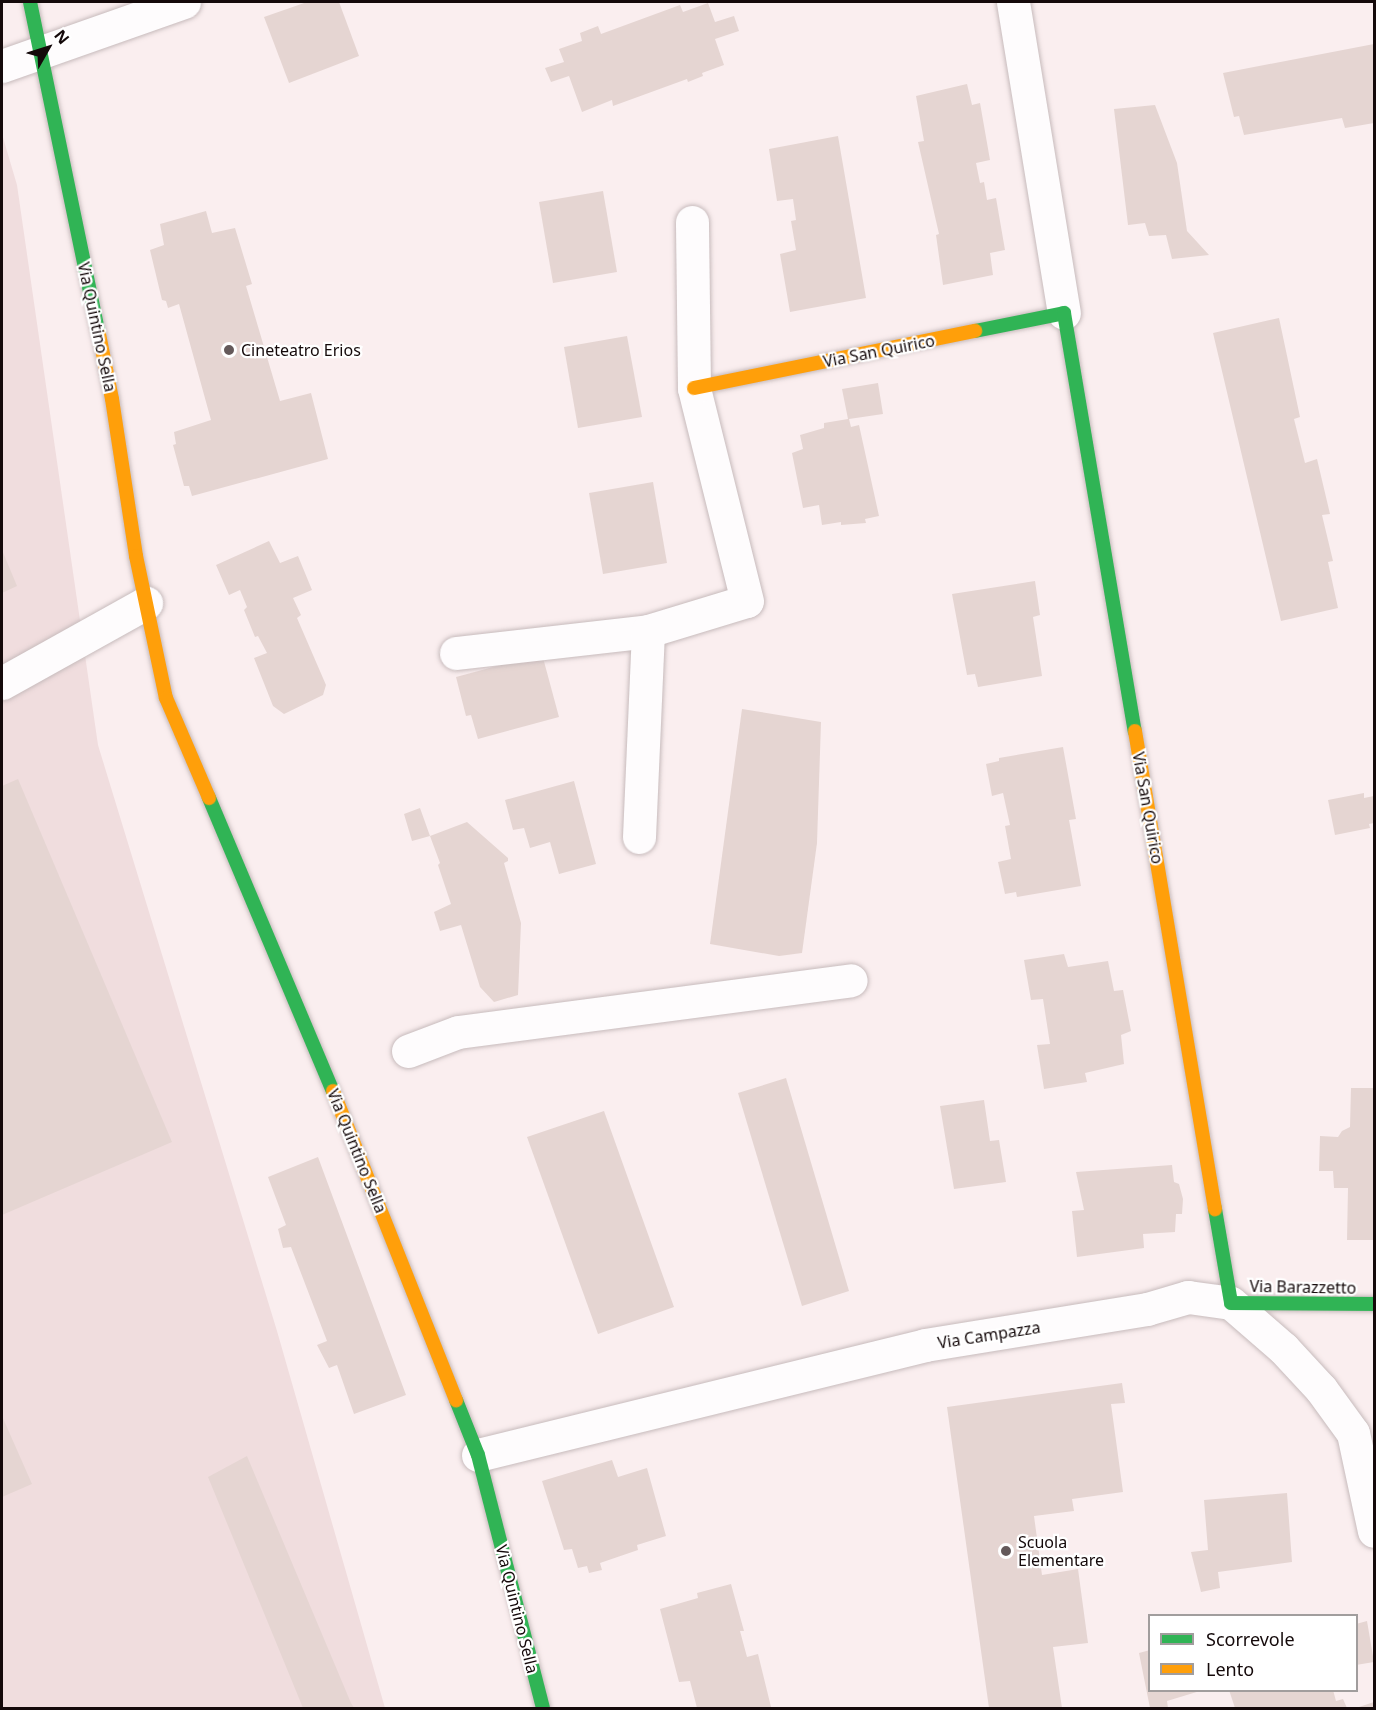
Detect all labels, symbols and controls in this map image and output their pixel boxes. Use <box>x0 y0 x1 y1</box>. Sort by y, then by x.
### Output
north arrow <box>18 18 78 78</box>
text: N <box>49 25 75 49</box>
street label: Via Quintino Sella <box>74 260 120 394</box>
street label: Via San Quirico <box>822 331 936 371</box>
place label: Cineteatro Erios <box>241 340 361 360</box>
marker: Cineteatro Erios <box>222 343 236 357</box>
street label: Via San Quirico <box>1129 751 1167 865</box>
street label: Via Quintino Sella <box>323 1086 391 1216</box>
street label: Via Barazzetto <box>1249 1276 1357 1298</box>
street label: Via Campazza <box>936 1317 1042 1353</box>
place label: Scuola Elementare <box>1018 1532 1104 1570</box>
street label: Via Quintino Sella <box>492 1543 542 1675</box>
marker: Scuola Elementare <box>999 1544 1013 1558</box>
legend <box>1148 1614 1358 1692</box>
text: Scorrevole <box>1206 1627 1295 1651</box>
text: Lento <box>1206 1657 1254 1681</box>

